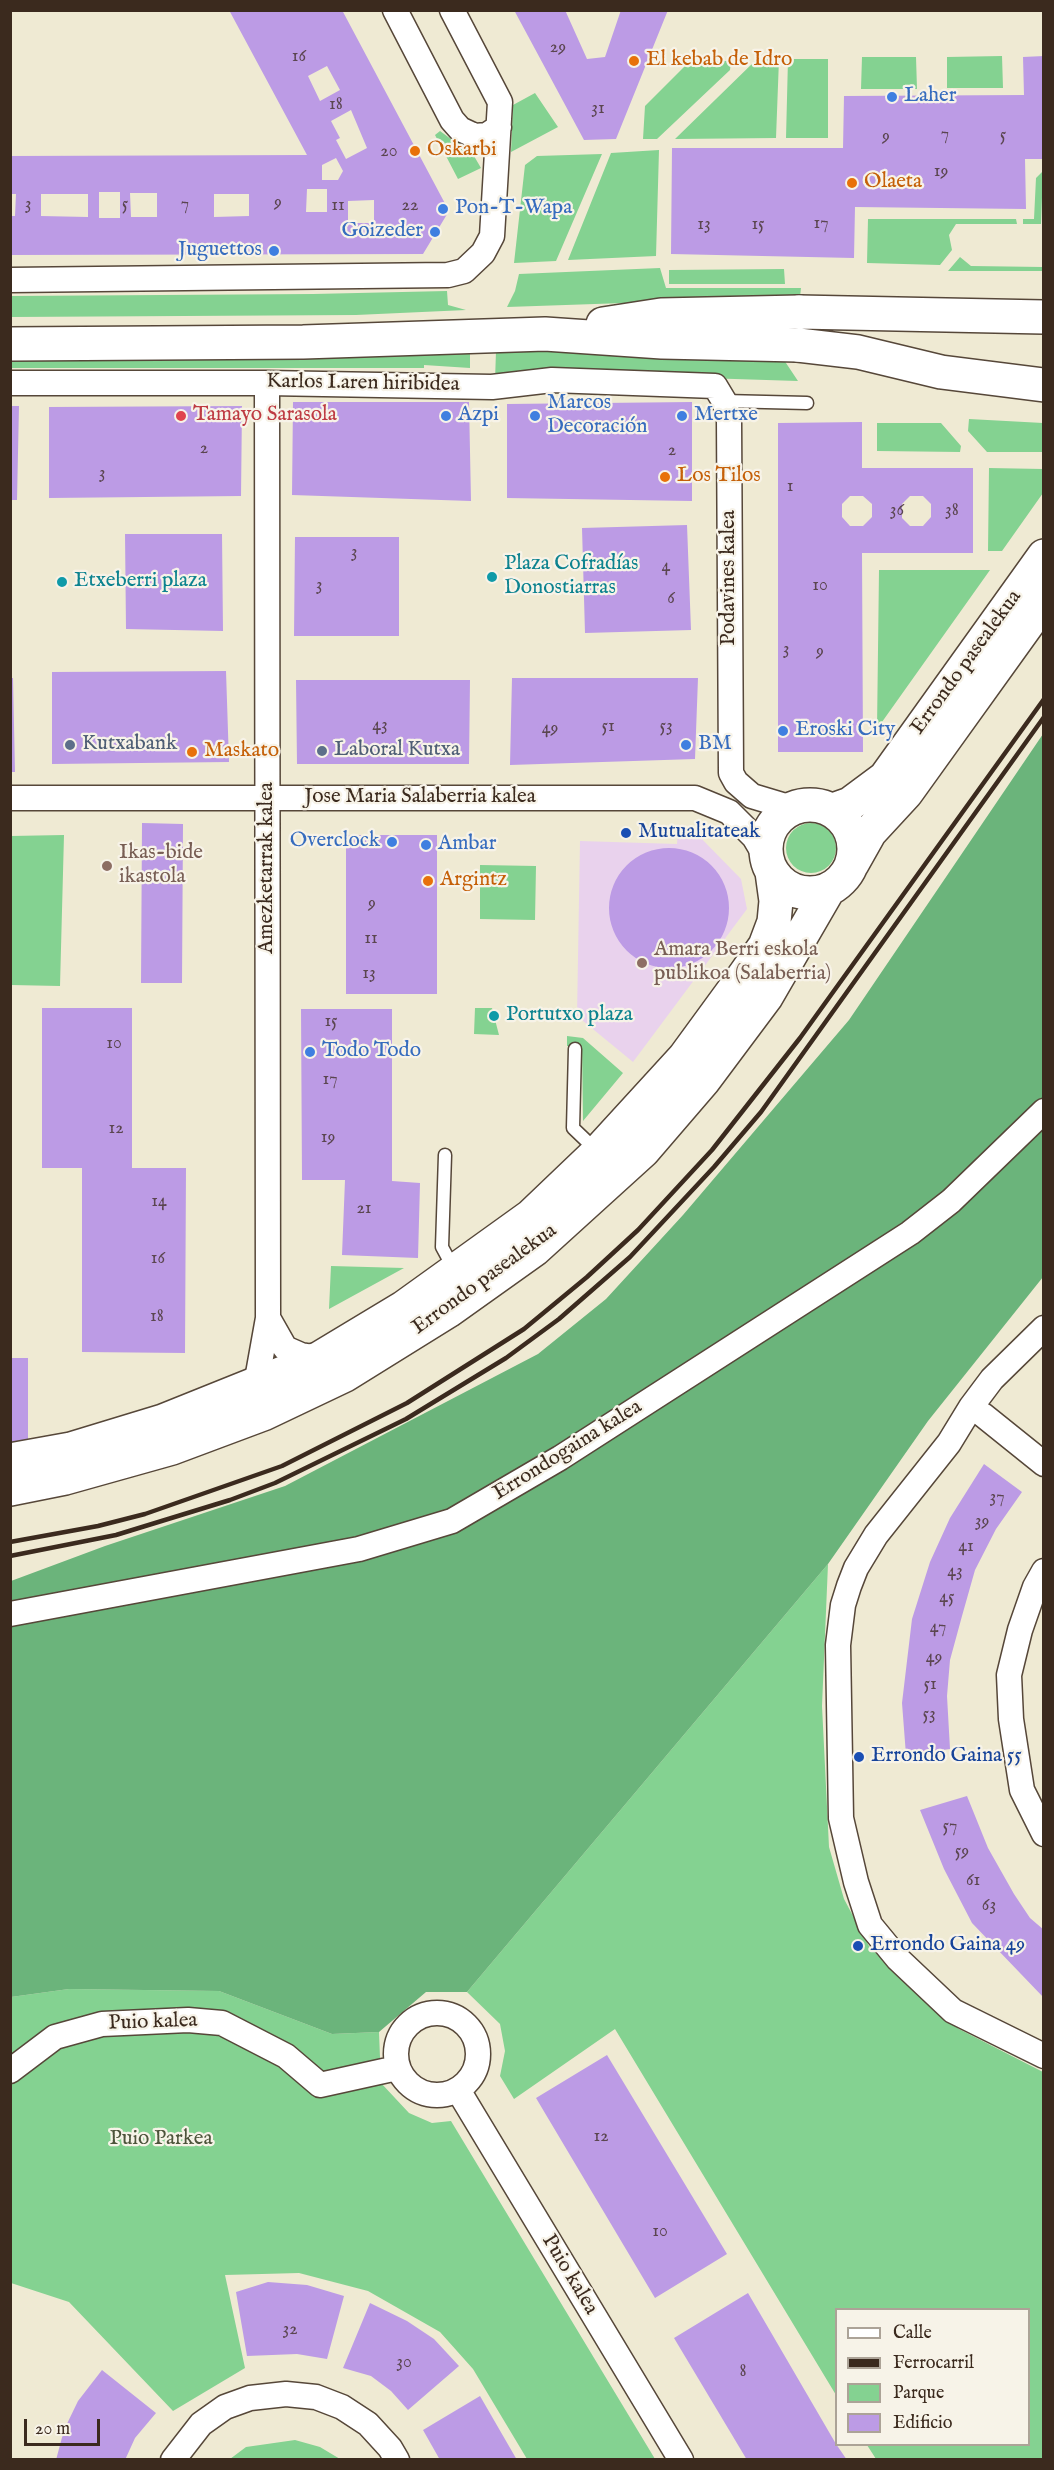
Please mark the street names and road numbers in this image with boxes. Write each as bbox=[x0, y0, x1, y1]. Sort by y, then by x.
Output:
street label: Karlos I.aren hiribidea bbox=[266, 370, 460, 398]
street label: Podavines kalea bbox=[717, 510, 743, 646]
street label: Errondo pasealekua bbox=[906, 586, 1028, 740]
street label: Amezketarrak kalea bbox=[255, 782, 281, 954]
street label: Jose Maria Salaberria kalea bbox=[304, 785, 536, 811]
street label: Errondo pasealekua bbox=[408, 1219, 562, 1341]
street label: Errondogaina kalea bbox=[489, 1395, 647, 1507]
street label: Puio kalea bbox=[108, 2009, 198, 2037]
street label: Puio kalea bbox=[535, 2230, 603, 2320]

